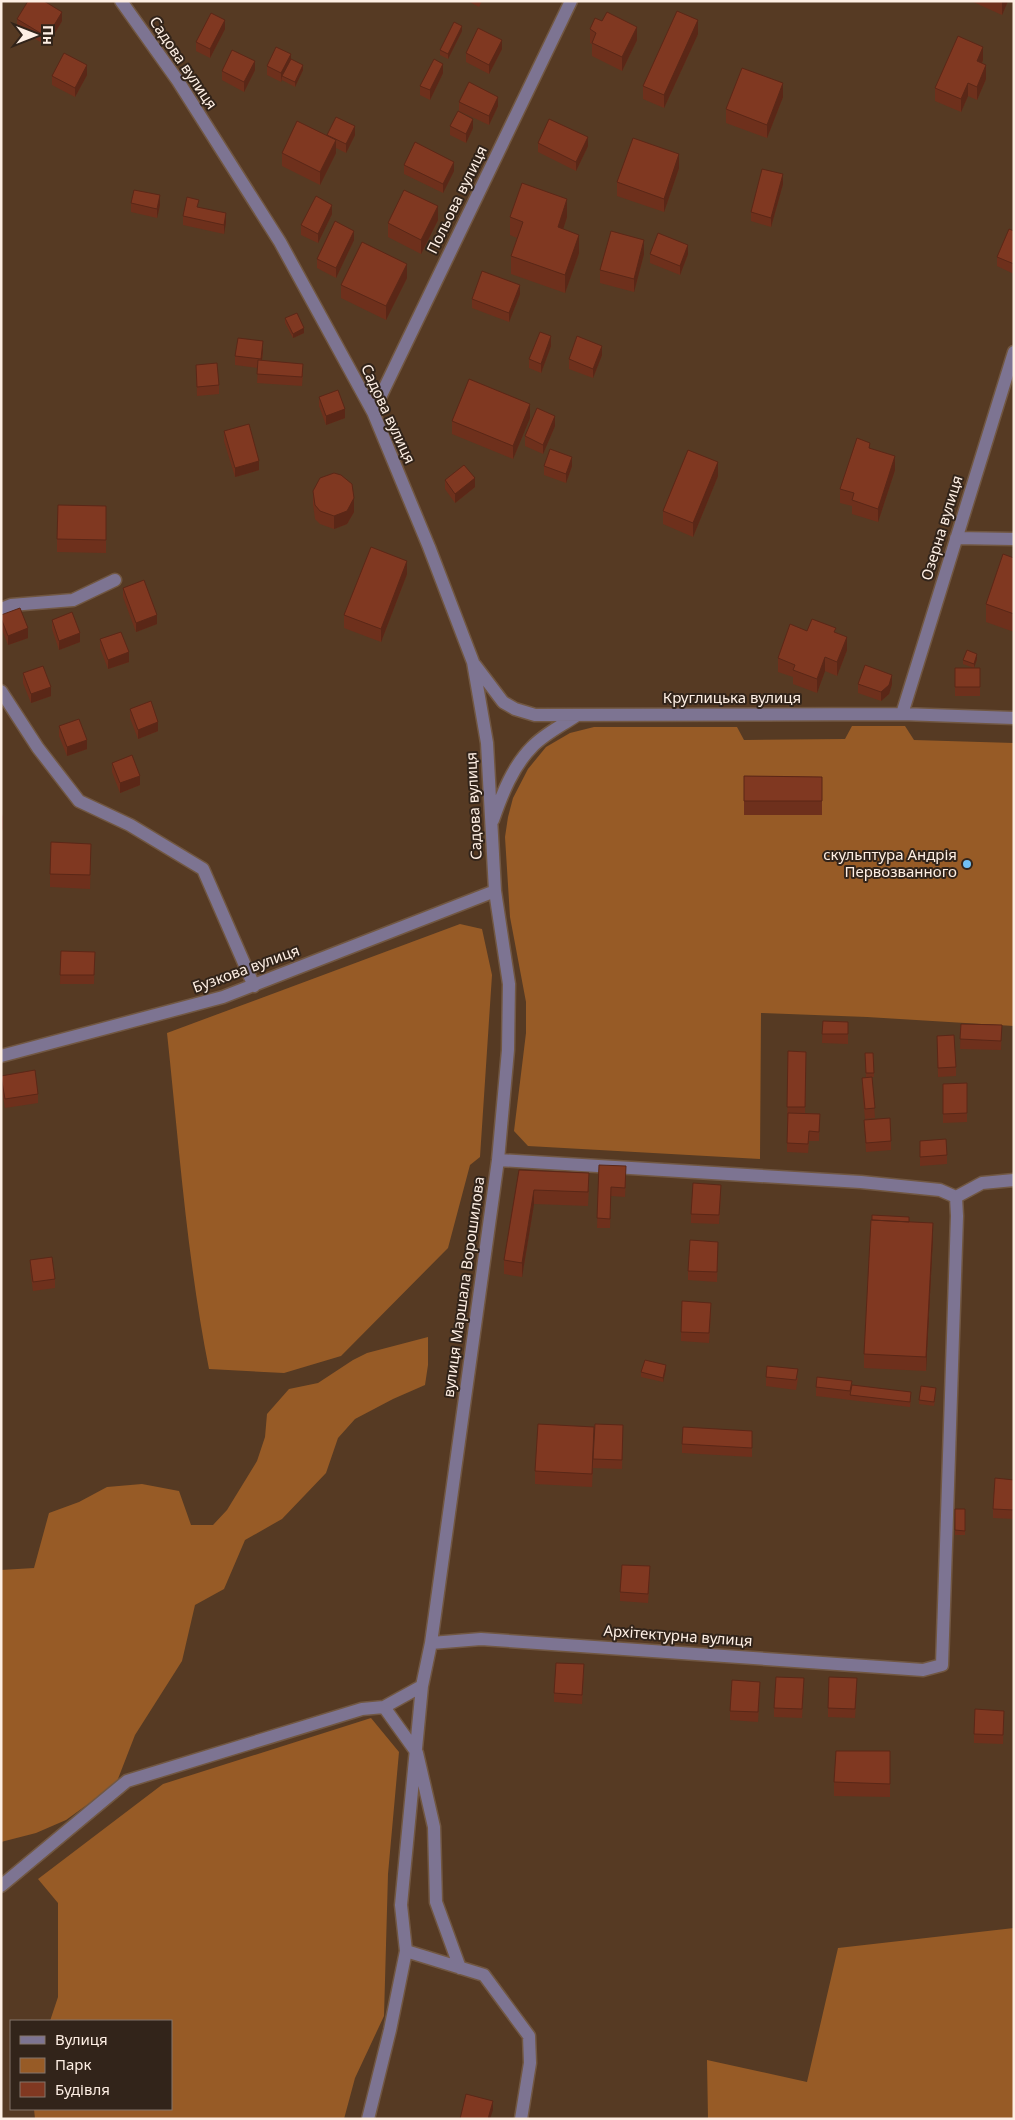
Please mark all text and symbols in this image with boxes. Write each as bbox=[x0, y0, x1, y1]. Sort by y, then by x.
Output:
north arrow bbox=[10, 10, 60, 60]
street label: Садова вулиця bbox=[145, 12, 222, 113]
text: Пн bbox=[39, 25, 58, 45]
street label: Польова вулиця bbox=[421, 142, 491, 257]
street label: Садова вулиця bbox=[357, 360, 421, 467]
street label: Озерна вулиця bbox=[916, 473, 967, 583]
street label: Круглицька вулиця bbox=[663, 687, 801, 707]
street label: Садова вулиця bbox=[460, 752, 486, 860]
place label: скульптура Андрія Первозванного bbox=[823, 844, 957, 881]
marker: скульптура Андрія Первозванного bbox=[961, 858, 973, 870]
street label: Бузкова вулиця bbox=[189, 939, 302, 997]
street label: вулиця Маршала Ворошилова bbox=[438, 1175, 488, 1399]
street label: Архітектурна вулиця bbox=[603, 1620, 753, 1650]
legend bbox=[10, 2020, 172, 2110]
text: Вулиця bbox=[55, 2029, 108, 2049]
text: Парк bbox=[55, 2054, 91, 2074]
text: Будівля bbox=[55, 2079, 110, 2099]

